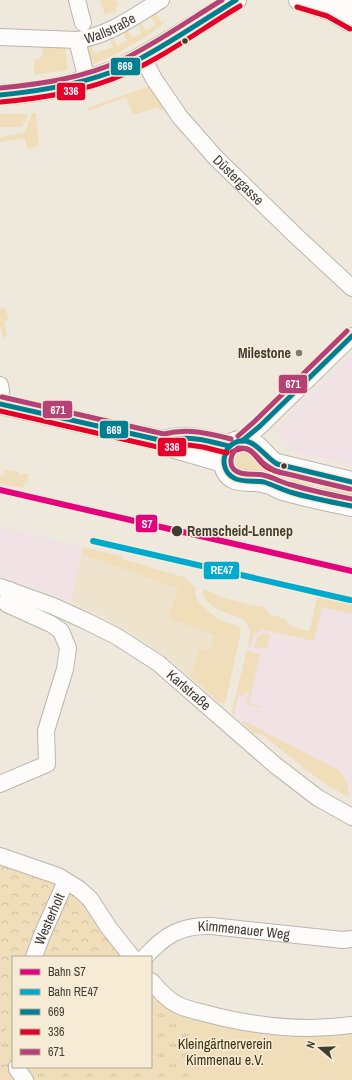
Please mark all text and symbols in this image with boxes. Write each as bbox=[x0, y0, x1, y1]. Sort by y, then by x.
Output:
street label: Wallstraße bbox=[82, 9, 139, 48]
unlabelled marker bbox=[180, 36, 190, 46]
line badge: 669 bbox=[110, 57, 141, 76]
text: 669 bbox=[117, 59, 133, 73]
line badge: 336 bbox=[56, 82, 86, 101]
text: 336 bbox=[63, 84, 79, 98]
street label: Düstergasse bbox=[209, 151, 268, 209]
place label: Milestone bbox=[238, 344, 291, 362]
marker: Milestone bbox=[294, 348, 304, 358]
line badge: 671 bbox=[278, 374, 308, 394]
text: 671 bbox=[285, 377, 301, 391]
line badge: 671 bbox=[42, 400, 73, 419]
text: 671 bbox=[50, 403, 66, 417]
line badge: 669 bbox=[99, 420, 129, 439]
text: 669 bbox=[106, 423, 122, 437]
line badge: 336 bbox=[157, 437, 187, 457]
text: 336 bbox=[164, 440, 180, 454]
unlabelled marker bbox=[279, 461, 289, 471]
line badge: S7 bbox=[135, 514, 158, 533]
text: S7 bbox=[141, 517, 153, 531]
place label: Remscheid-Lennep bbox=[187, 522, 293, 540]
marker: Remscheid-Lennep bbox=[170, 524, 184, 538]
line badge: RE47 bbox=[203, 561, 240, 580]
text: RE47 bbox=[211, 563, 233, 577]
street label: Karlstraße bbox=[163, 666, 215, 714]
street label: Westerholt bbox=[30, 890, 68, 947]
street label: Kimmenauer Weg bbox=[197, 917, 291, 943]
legend bbox=[12, 956, 152, 1068]
text: Bahn S7 bbox=[48, 964, 86, 980]
text: Bahn RE47 bbox=[48, 984, 99, 1000]
text: 669 bbox=[48, 1004, 64, 1020]
text: 336 bbox=[48, 1024, 64, 1040]
north arrow bbox=[300, 1028, 340, 1068]
park label: Kleingärtnerverein Kimmenau e.V. bbox=[178, 1035, 272, 1069]
text: N bbox=[303, 1039, 318, 1050]
text: 671 bbox=[48, 1044, 65, 1060]

